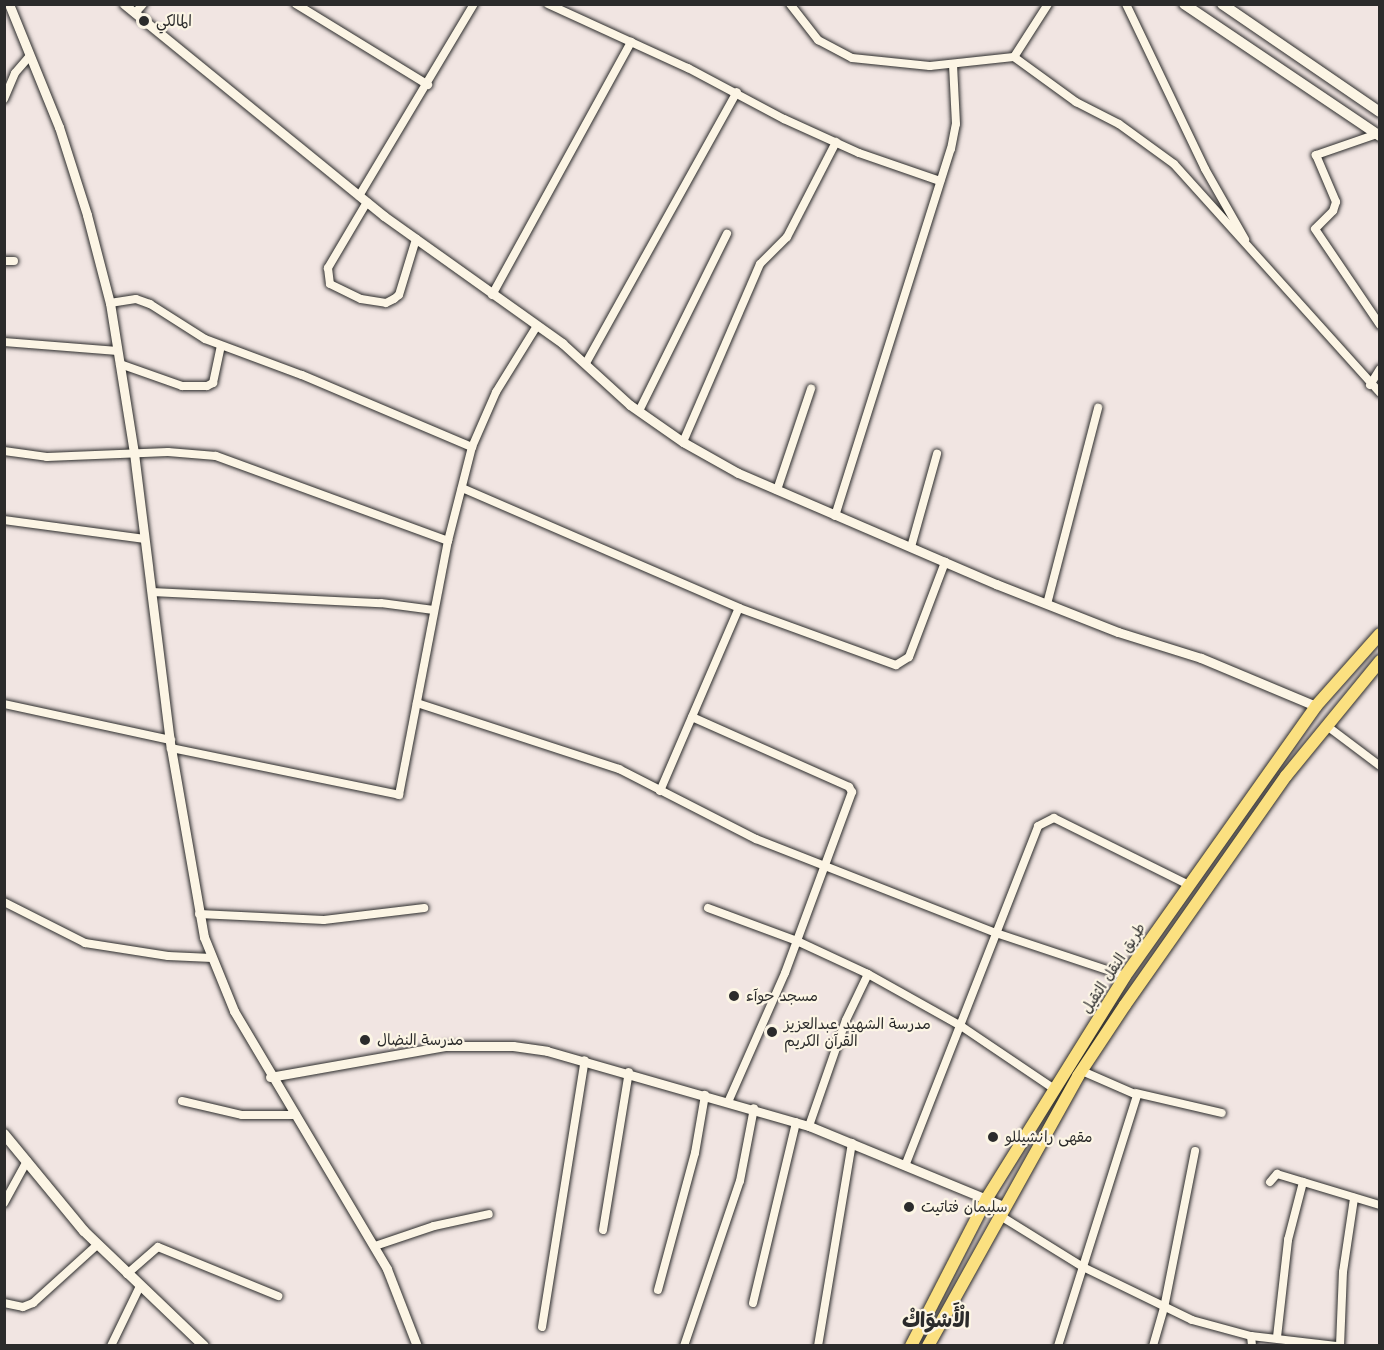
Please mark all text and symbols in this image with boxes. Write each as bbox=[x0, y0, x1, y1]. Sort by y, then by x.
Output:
place label: المالكي bbox=[156, 12, 192, 30]
marker: المالكي bbox=[137, 14, 151, 28]
street label: طريق النقل الثقيل bbox=[1077, 919, 1149, 1017]
place label: مسجد حوآء bbox=[746, 987, 818, 1005]
marker: مسجد حوآء bbox=[727, 989, 741, 1003]
place label: مدرسة الشهيد عبدالعزيز القرآن الكريم bbox=[784, 1014, 931, 1049]
marker: مدرسة الشهيد عبدالعزيز القرآن الكريم bbox=[765, 1025, 779, 1039]
place label: مدرسة النضال bbox=[377, 1031, 463, 1049]
marker: مدرسة النضال bbox=[358, 1033, 372, 1047]
place label: مقهى رانشيللو bbox=[1005, 1128, 1093, 1146]
marker: مقهى رانشيللو bbox=[986, 1130, 1000, 1144]
place label: سليمان فتاتيت bbox=[921, 1198, 1008, 1216]
marker: سليمان فتاتيت bbox=[902, 1200, 916, 1214]
district label: الْأَسْوَاكْ bbox=[902, 1306, 970, 1332]

